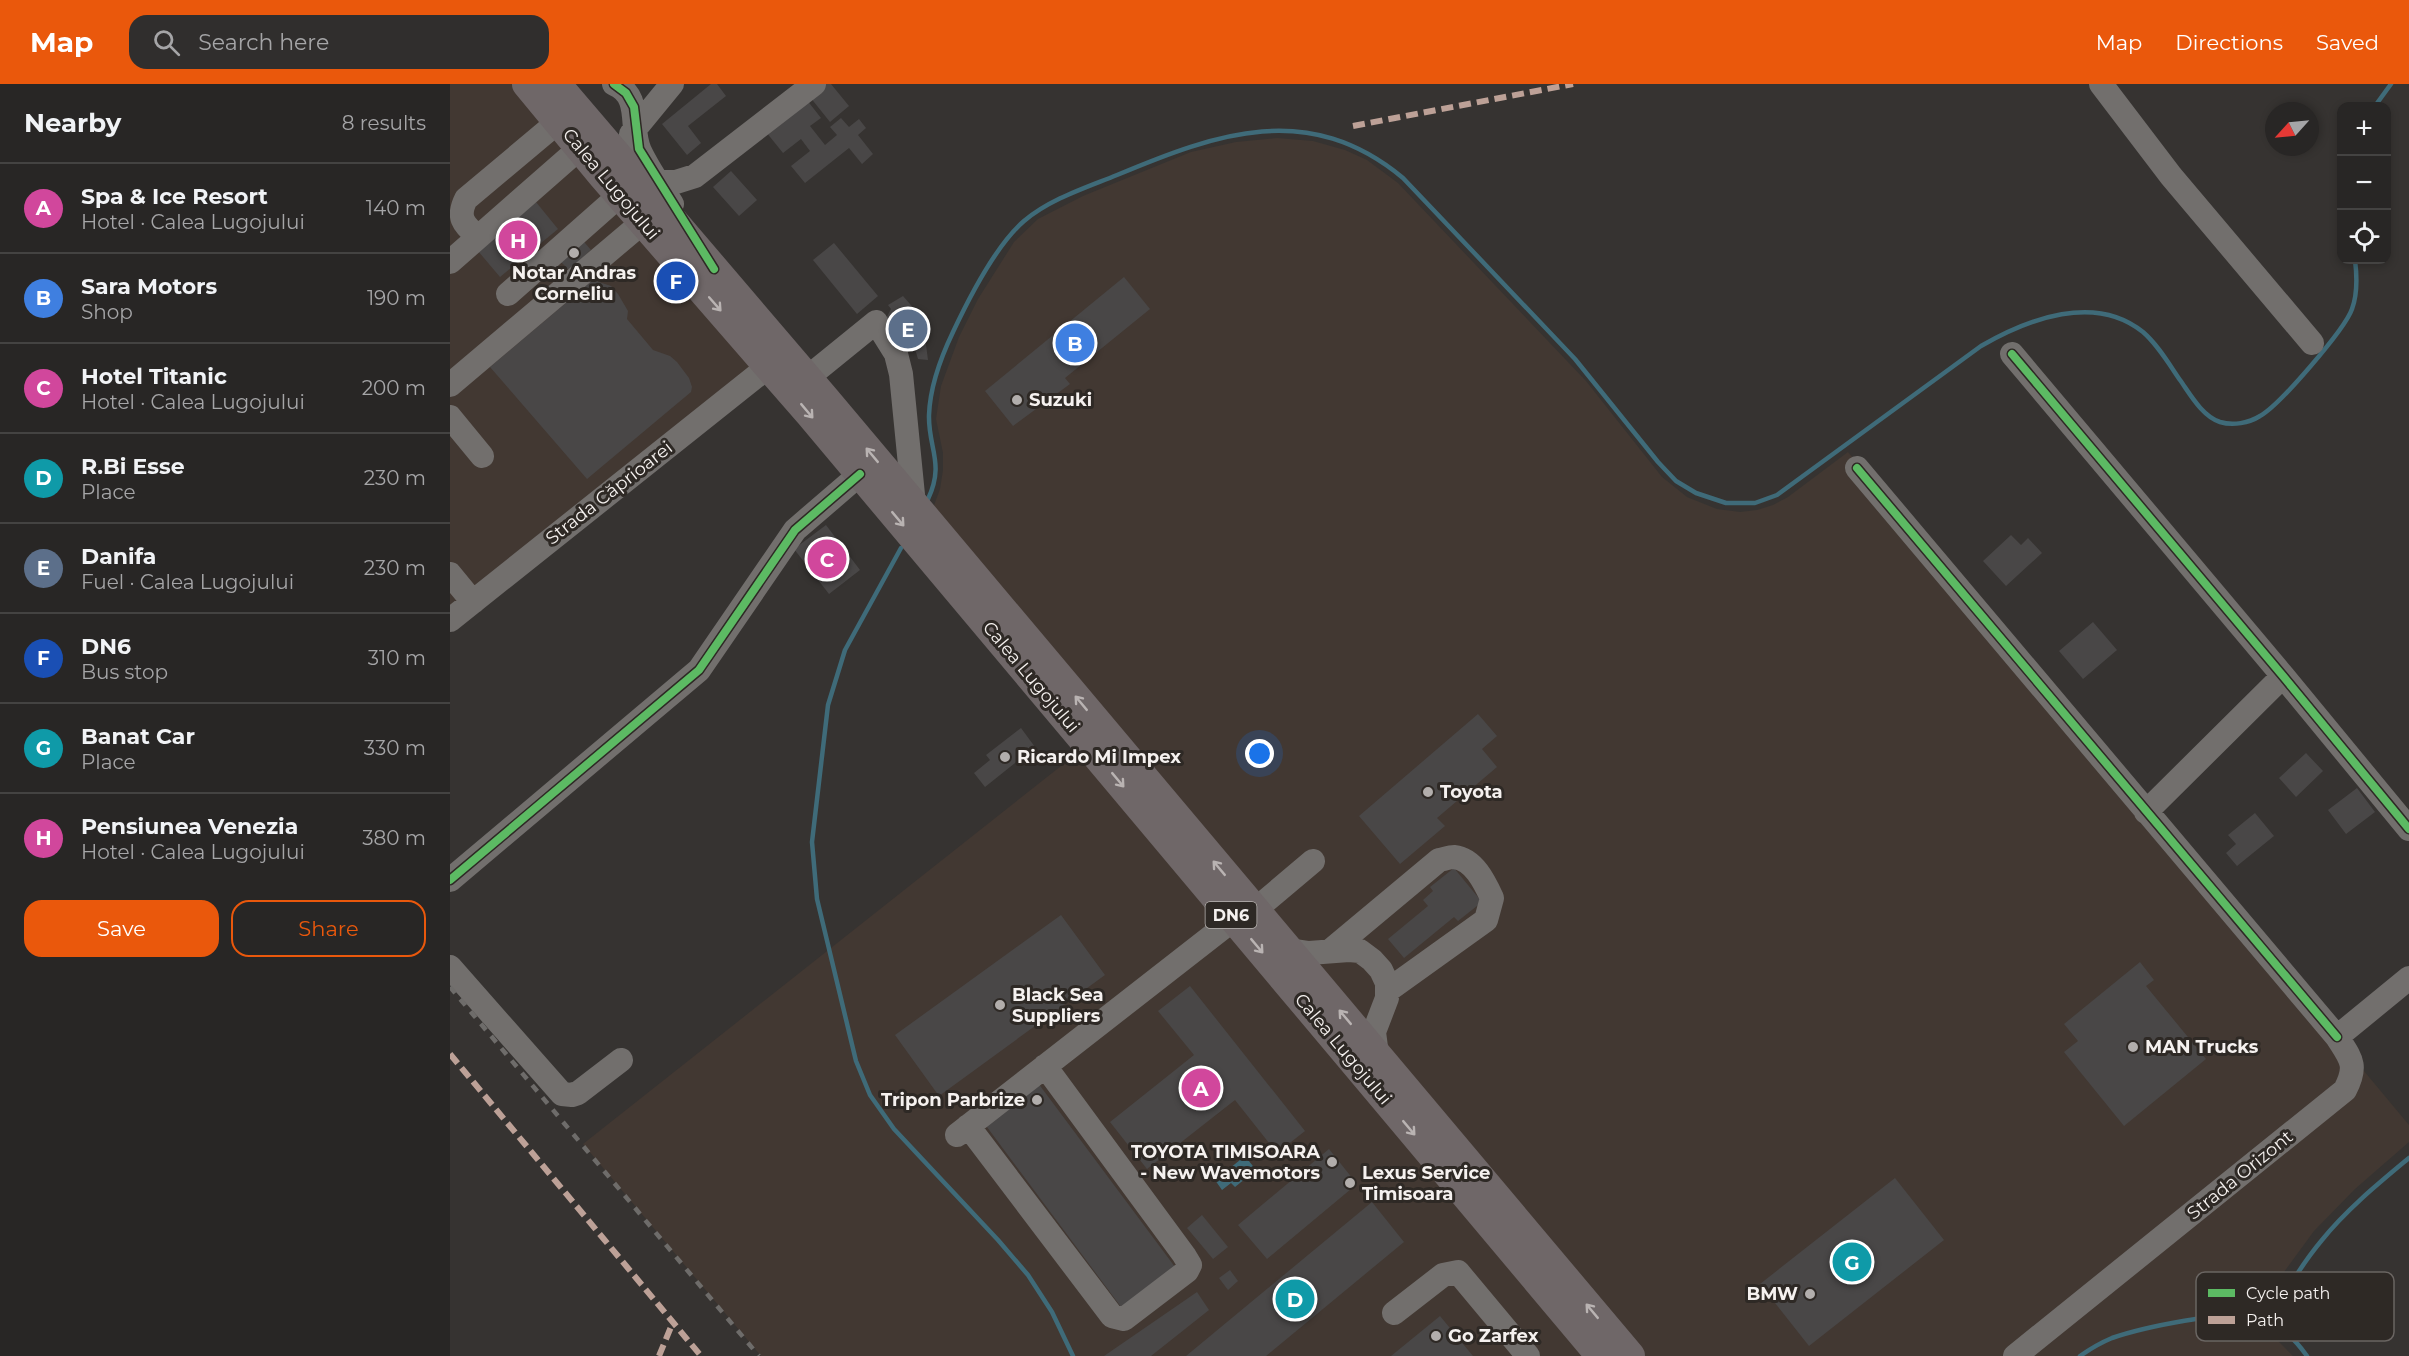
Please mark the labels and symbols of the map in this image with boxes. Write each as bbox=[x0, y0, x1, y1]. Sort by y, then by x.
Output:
north arrow bbox=[2265, 102, 2319, 156]
street label: Calea Lugojului bbox=[558, 124, 664, 244]
pin: H bbox=[498, 218, 538, 262]
marker: Notar Andras Corneliu bbox=[567, 246, 581, 260]
pin: F bbox=[656, 258, 696, 304]
place label: Notar Andras Corneliu bbox=[512, 262, 637, 305]
one-way arrow bbox=[708, 296, 722, 311]
pin: E bbox=[888, 306, 928, 352]
pin: B bbox=[1056, 320, 1094, 366]
place label: Suzuki bbox=[1029, 389, 1092, 411]
marker: Suzuki bbox=[1010, 393, 1024, 407]
one-way arrow bbox=[800, 403, 814, 418]
street label: Strada Căprioarei bbox=[541, 437, 677, 549]
one-way arrow bbox=[866, 447, 879, 463]
one-way arrow bbox=[891, 510, 904, 526]
pin: C bbox=[808, 536, 847, 582]
street label: Calea Lugojului bbox=[978, 617, 1084, 737]
one-way arrow bbox=[1074, 695, 1087, 711]
your location bbox=[1245, 739, 1274, 768]
place label: Ricardo Mi Impex bbox=[1017, 746, 1181, 768]
marker: Ricardo Mi Impex bbox=[998, 750, 1012, 764]
one-way arrow bbox=[1111, 772, 1125, 787]
place label: Toyota bbox=[1440, 781, 1503, 803]
marker: Toyota bbox=[1421, 785, 1435, 799]
one-way arrow bbox=[1213, 860, 1226, 876]
road number: DN6 bbox=[1206, 902, 1256, 928]
one-way arrow bbox=[1250, 938, 1264, 953]
place label: Black Sea Suppliers bbox=[1012, 984, 1104, 1027]
street label: Calea Lugojului bbox=[1290, 989, 1396, 1109]
marker: Black Sea Suppliers bbox=[993, 998, 1007, 1012]
one-way arrow bbox=[1338, 1010, 1352, 1025]
place label: MAN Trucks bbox=[2145, 1036, 2259, 1058]
marker: MAN Trucks bbox=[2126, 1040, 2140, 1054]
pin: A bbox=[1182, 1066, 1221, 1110]
place label: Tripon Parbrize bbox=[881, 1089, 1025, 1111]
marker: Tripon Parbrize bbox=[1030, 1093, 1044, 1107]
one-way arrow bbox=[1402, 1120, 1416, 1135]
street label: Strada Orizont bbox=[2183, 1126, 2297, 1224]
place label: TOYOTA TIMISOARA - New Wavemotors bbox=[1131, 1141, 1320, 1184]
marker: TOYOTA TIMISOARA - New Wavemotors bbox=[1325, 1155, 1339, 1169]
place label: Lexus Service Timisoara bbox=[1362, 1162, 1490, 1205]
marker: Lexus Service Timisoara bbox=[1343, 1176, 1357, 1190]
pin: G bbox=[1832, 1240, 1872, 1284]
legend bbox=[2196, 1272, 2394, 1341]
pin: D bbox=[1276, 1276, 1314, 1322]
place label: BMW bbox=[1746, 1283, 1798, 1305]
text: Cycle path bbox=[2246, 1284, 2330, 1303]
marker: BMW bbox=[1803, 1287, 1817, 1301]
one-way arrow bbox=[1585, 1304, 1599, 1319]
text: Path bbox=[2246, 1311, 2284, 1330]
place label: Go Zarfex bbox=[1448, 1325, 1539, 1347]
marker: Go Zarfex bbox=[1429, 1329, 1443, 1343]

